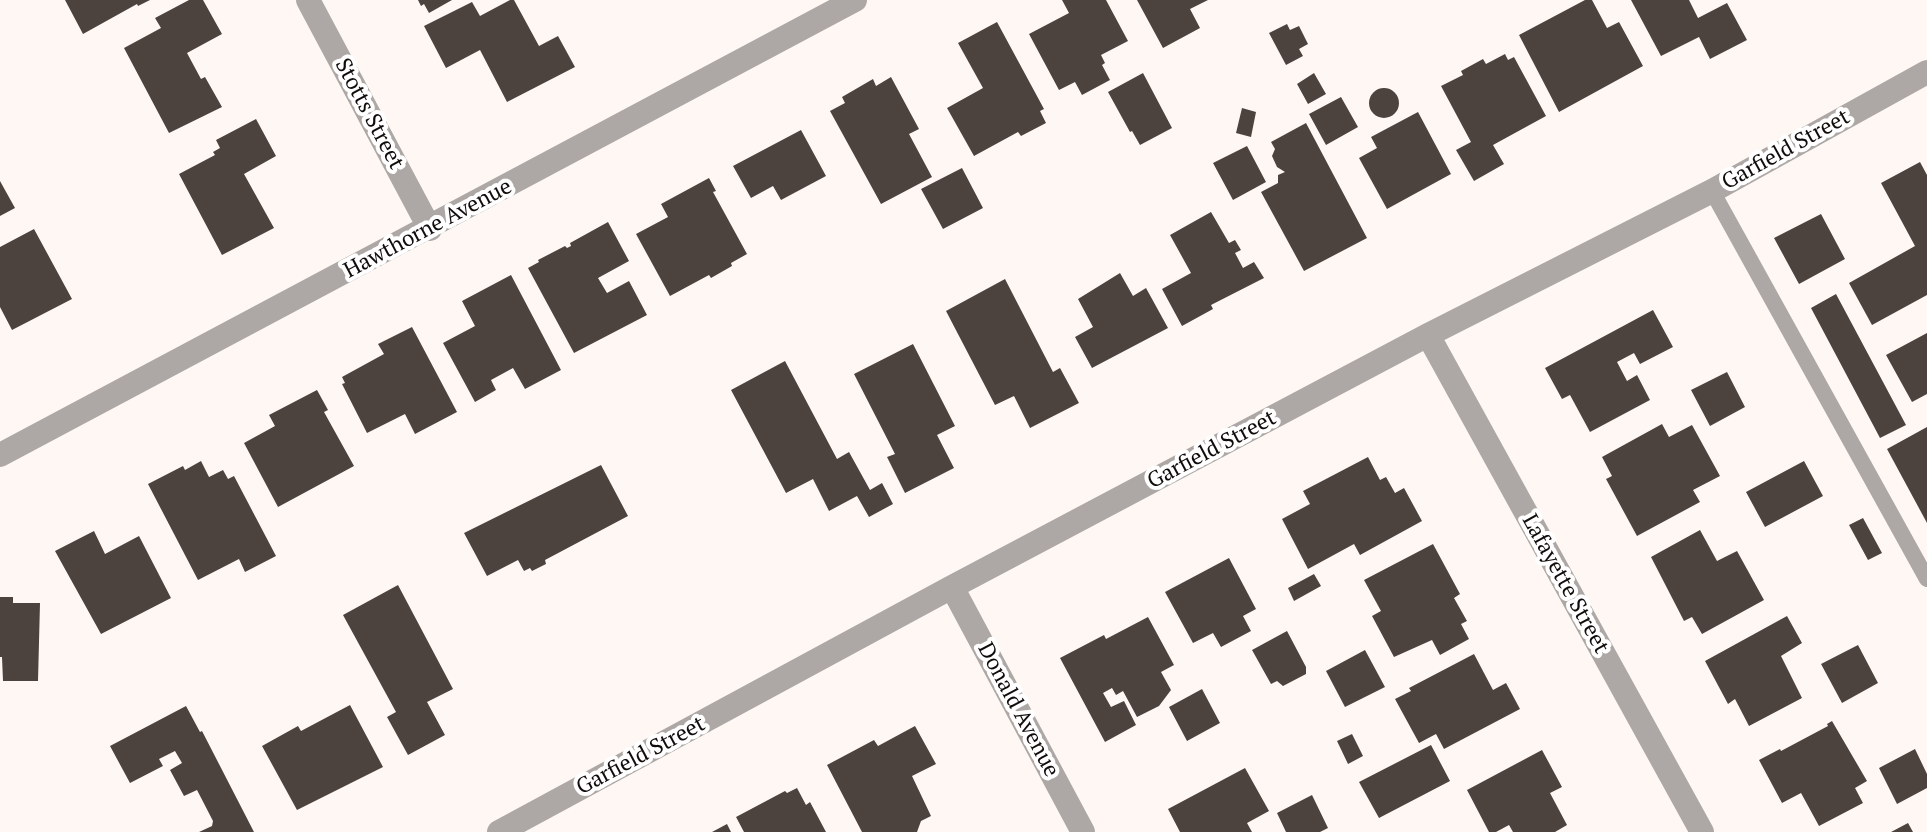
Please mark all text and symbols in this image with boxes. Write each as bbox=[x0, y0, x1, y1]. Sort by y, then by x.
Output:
street label: Stotts Street bbox=[329, 54, 409, 174]
street label: Garfield Street bbox=[1718, 104, 1854, 196]
street label: Hawthorne Avenue bbox=[340, 174, 516, 284]
street label: Garfield Street bbox=[1143, 405, 1281, 495]
street label: Lafayette Street bbox=[1516, 510, 1614, 658]
street label: Donald Avenue bbox=[972, 638, 1064, 782]
street label: Garfield Street bbox=[572, 711, 710, 801]

